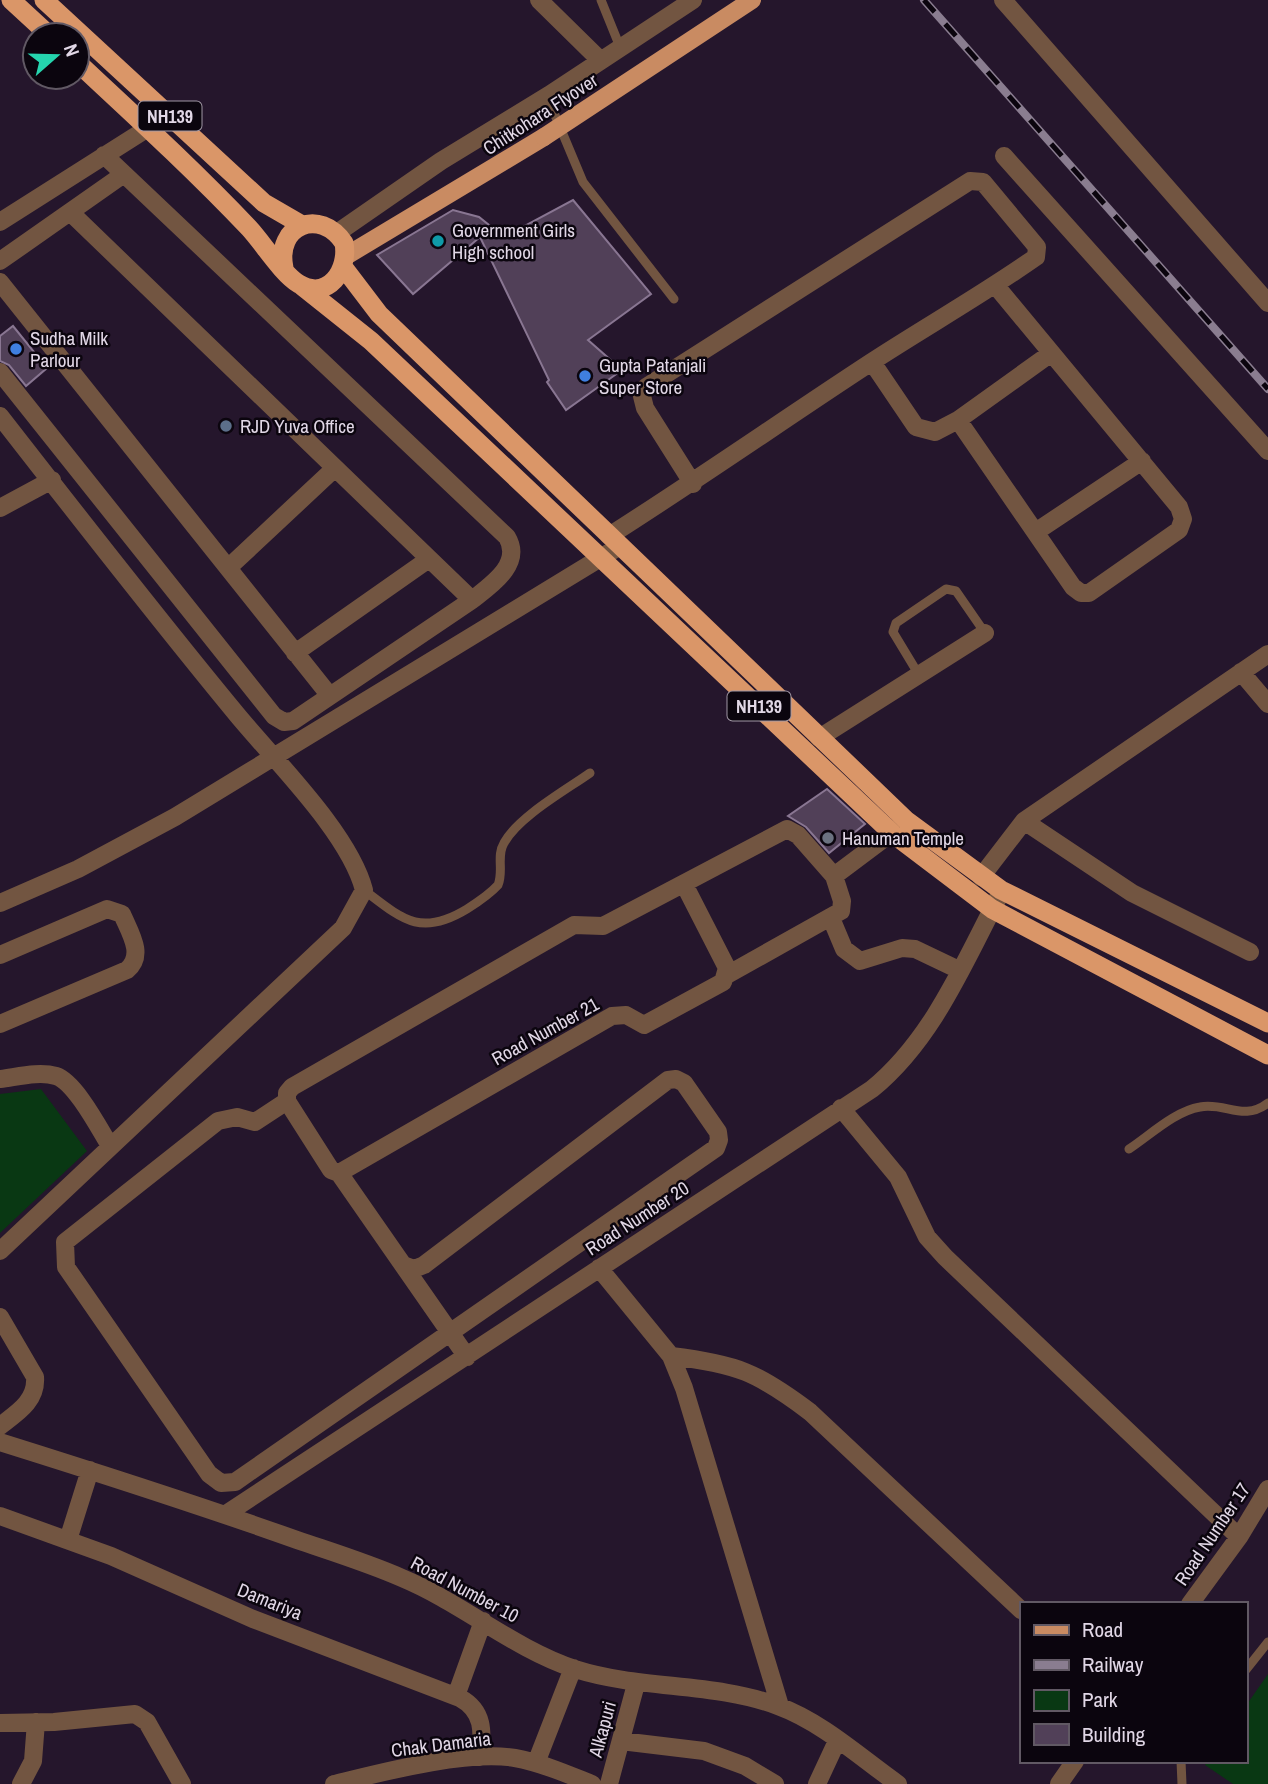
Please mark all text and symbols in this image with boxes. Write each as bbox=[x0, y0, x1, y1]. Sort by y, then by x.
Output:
north arrow bbox=[21, 21, 91, 91]
text: N bbox=[58, 40, 86, 60]
street label: Chitkohara Flyover bbox=[478, 67, 603, 161]
road number: NH139 bbox=[138, 102, 202, 131]
place label: Government Girls High school bbox=[452, 217, 575, 265]
marker: Government Girls High school bbox=[430, 233, 446, 249]
place label: Sudha Milk Parlour bbox=[30, 325, 108, 373]
marker: Sudha Milk Parlour bbox=[8, 341, 24, 357]
place label: Gupta Patanjali Super Store bbox=[599, 352, 706, 400]
marker: Gupta Patanjali Super Store bbox=[577, 368, 593, 384]
place label: RJD Yuva Office bbox=[240, 413, 355, 439]
marker: RJD Yuva Office bbox=[218, 418, 234, 434]
road number: NH139 bbox=[728, 692, 790, 720]
place label: Hanuman Temple bbox=[842, 825, 964, 851]
marker: Hanuman Temple bbox=[820, 830, 836, 846]
street label: Road Number 21 bbox=[487, 991, 603, 1071]
street label: Road Number 20 bbox=[580, 1175, 694, 1261]
street label: Road Number 17 bbox=[1168, 1477, 1256, 1590]
street label: Road Number 10 bbox=[407, 1550, 523, 1628]
street label: Damariya bbox=[234, 1576, 306, 1626]
legend bbox=[1020, 1602, 1247, 1763]
text: Road bbox=[1082, 1615, 1123, 1644]
text: Railway bbox=[1082, 1650, 1144, 1679]
text: Park bbox=[1082, 1685, 1118, 1714]
street label: Alkapuri bbox=[582, 1698, 622, 1761]
text: Building bbox=[1082, 1720, 1146, 1749]
street label: Chak Damaria bbox=[390, 1725, 493, 1763]

